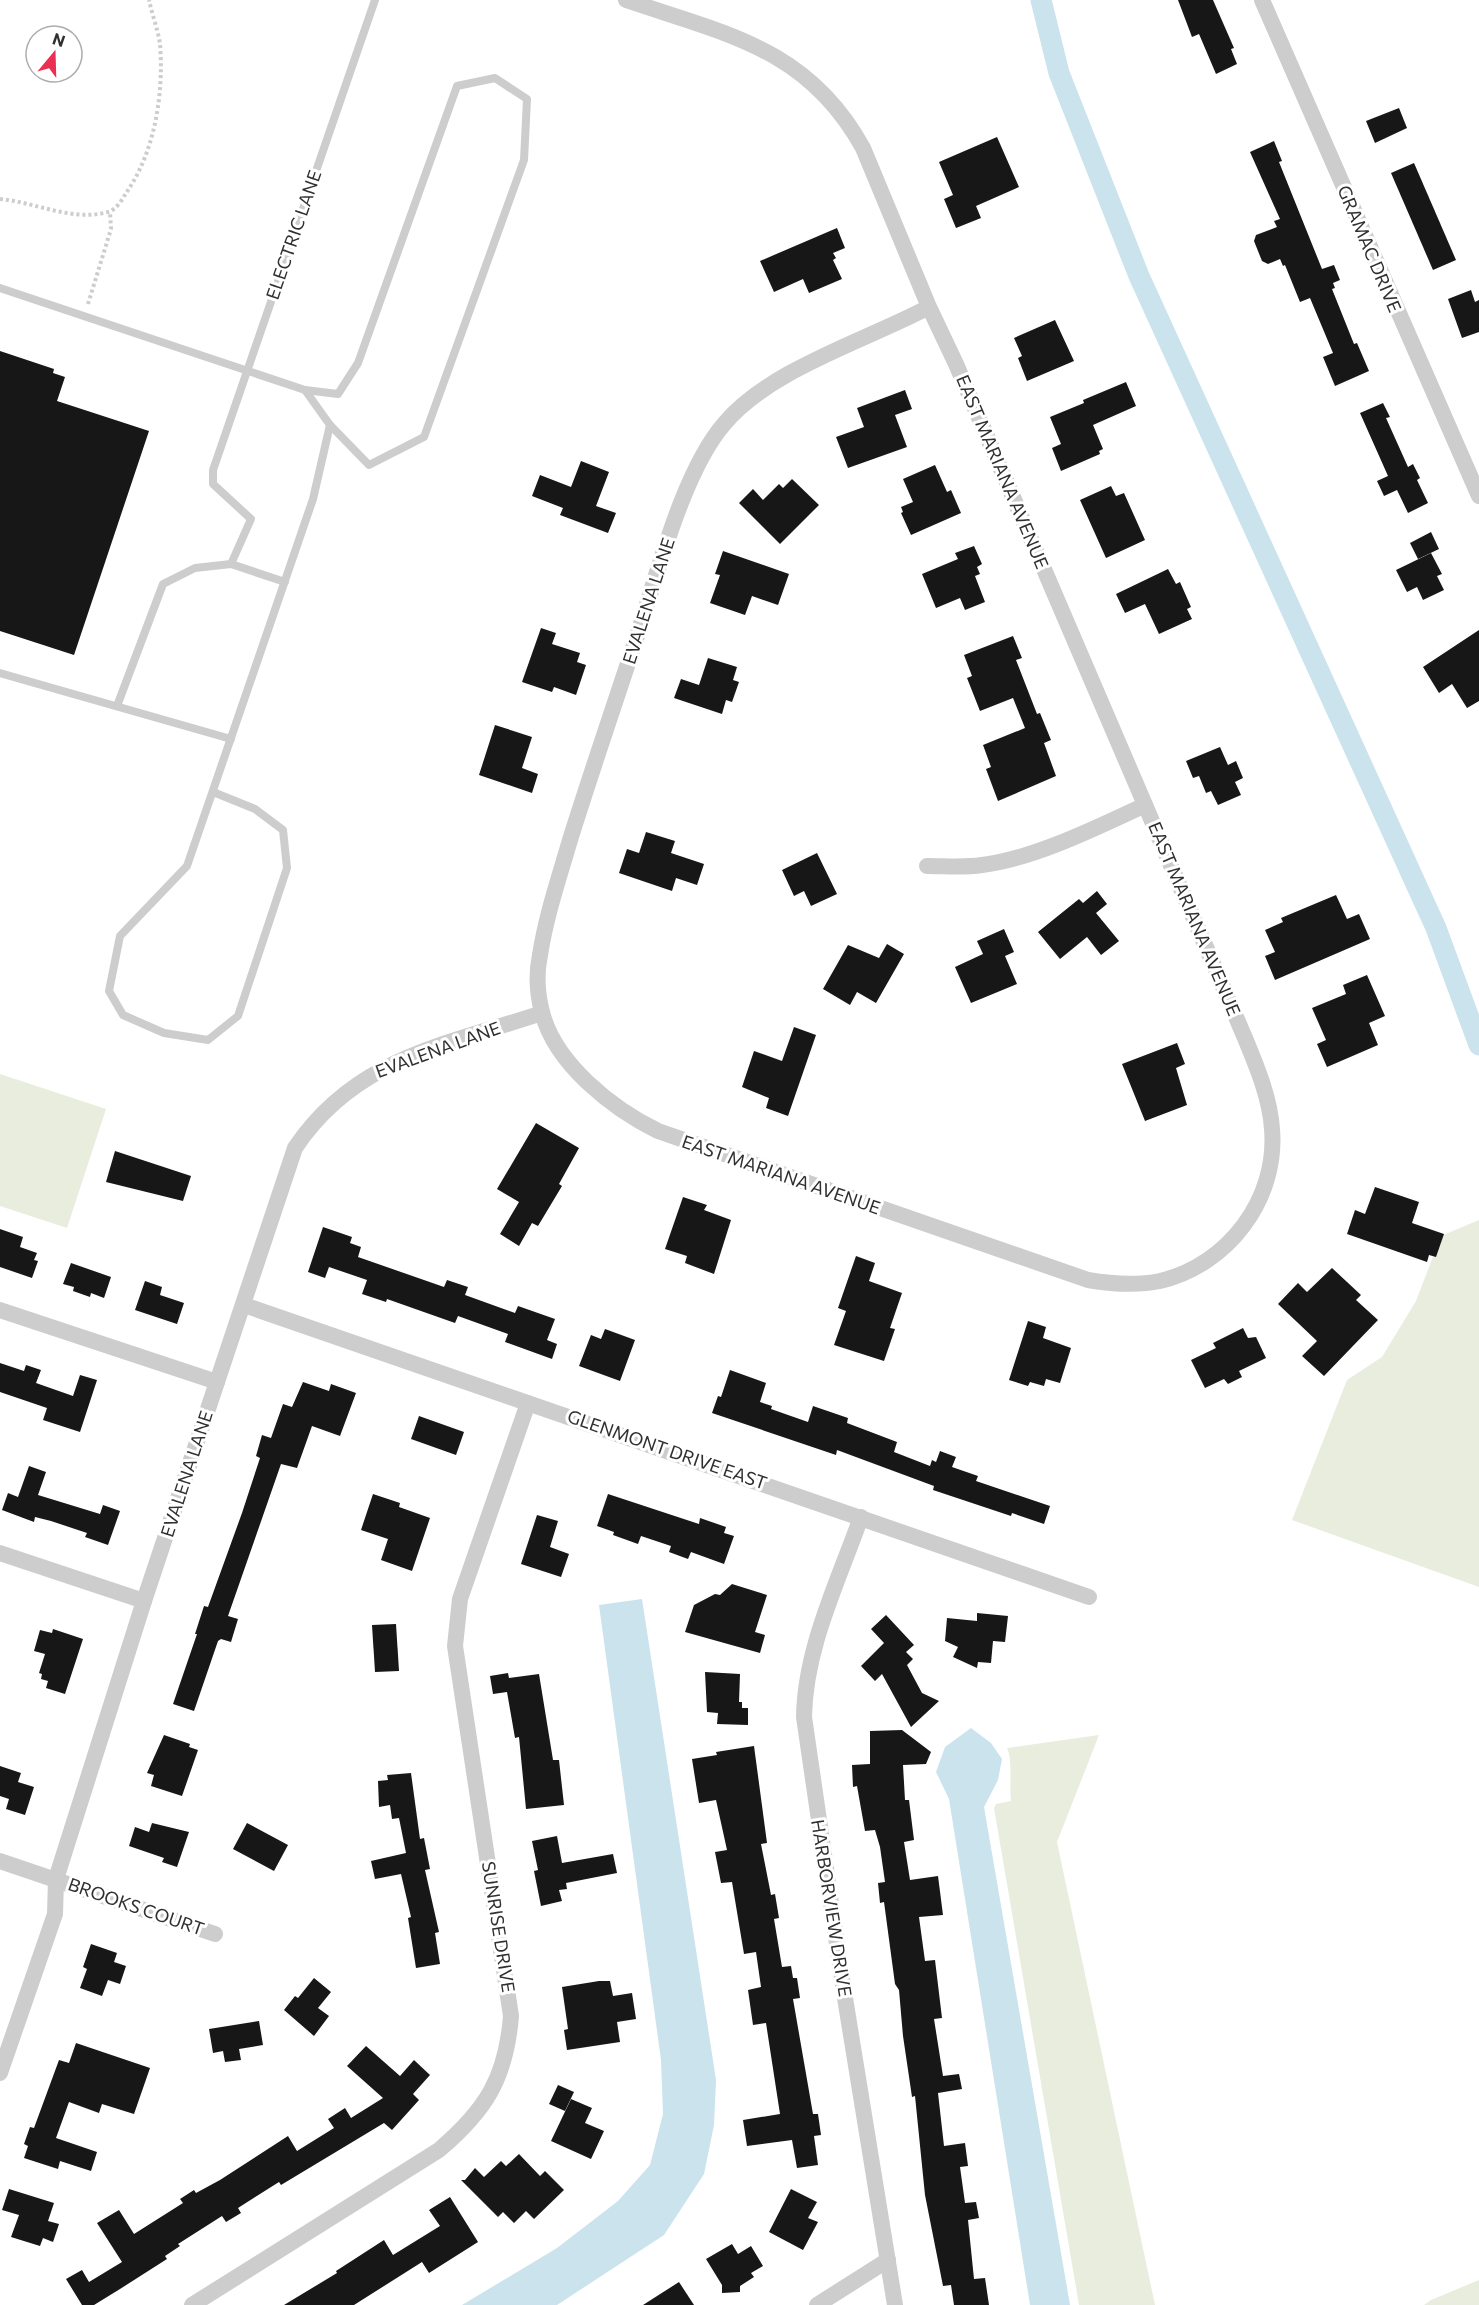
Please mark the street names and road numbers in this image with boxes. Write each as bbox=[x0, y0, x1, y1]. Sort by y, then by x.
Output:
street label: ELECTRIC LANE bbox=[261, 167, 325, 302]
street label: GRAMAC DRIVE bbox=[1333, 182, 1407, 315]
street label: EAST MARIANA AVENUE bbox=[952, 371, 1054, 572]
street label: EVALENA LANE bbox=[617, 535, 679, 667]
street label: EAST MARIANA AVENUE bbox=[1144, 818, 1246, 1019]
street label: EVALENA LANE bbox=[372, 1016, 503, 1082]
street label: EAST MARIANA AVENUE bbox=[679, 1130, 884, 1218]
street label: GLENMONT DRIVE EAST bbox=[565, 1405, 770, 1494]
street label: EVALENA LANE bbox=[155, 1408, 217, 1540]
street label: HARBORVIEW DRIVE bbox=[807, 1818, 857, 1998]
street label: SUNRISE DRIVE bbox=[478, 1860, 520, 1994]
street label: BROOKS COURT bbox=[65, 1872, 207, 1940]

